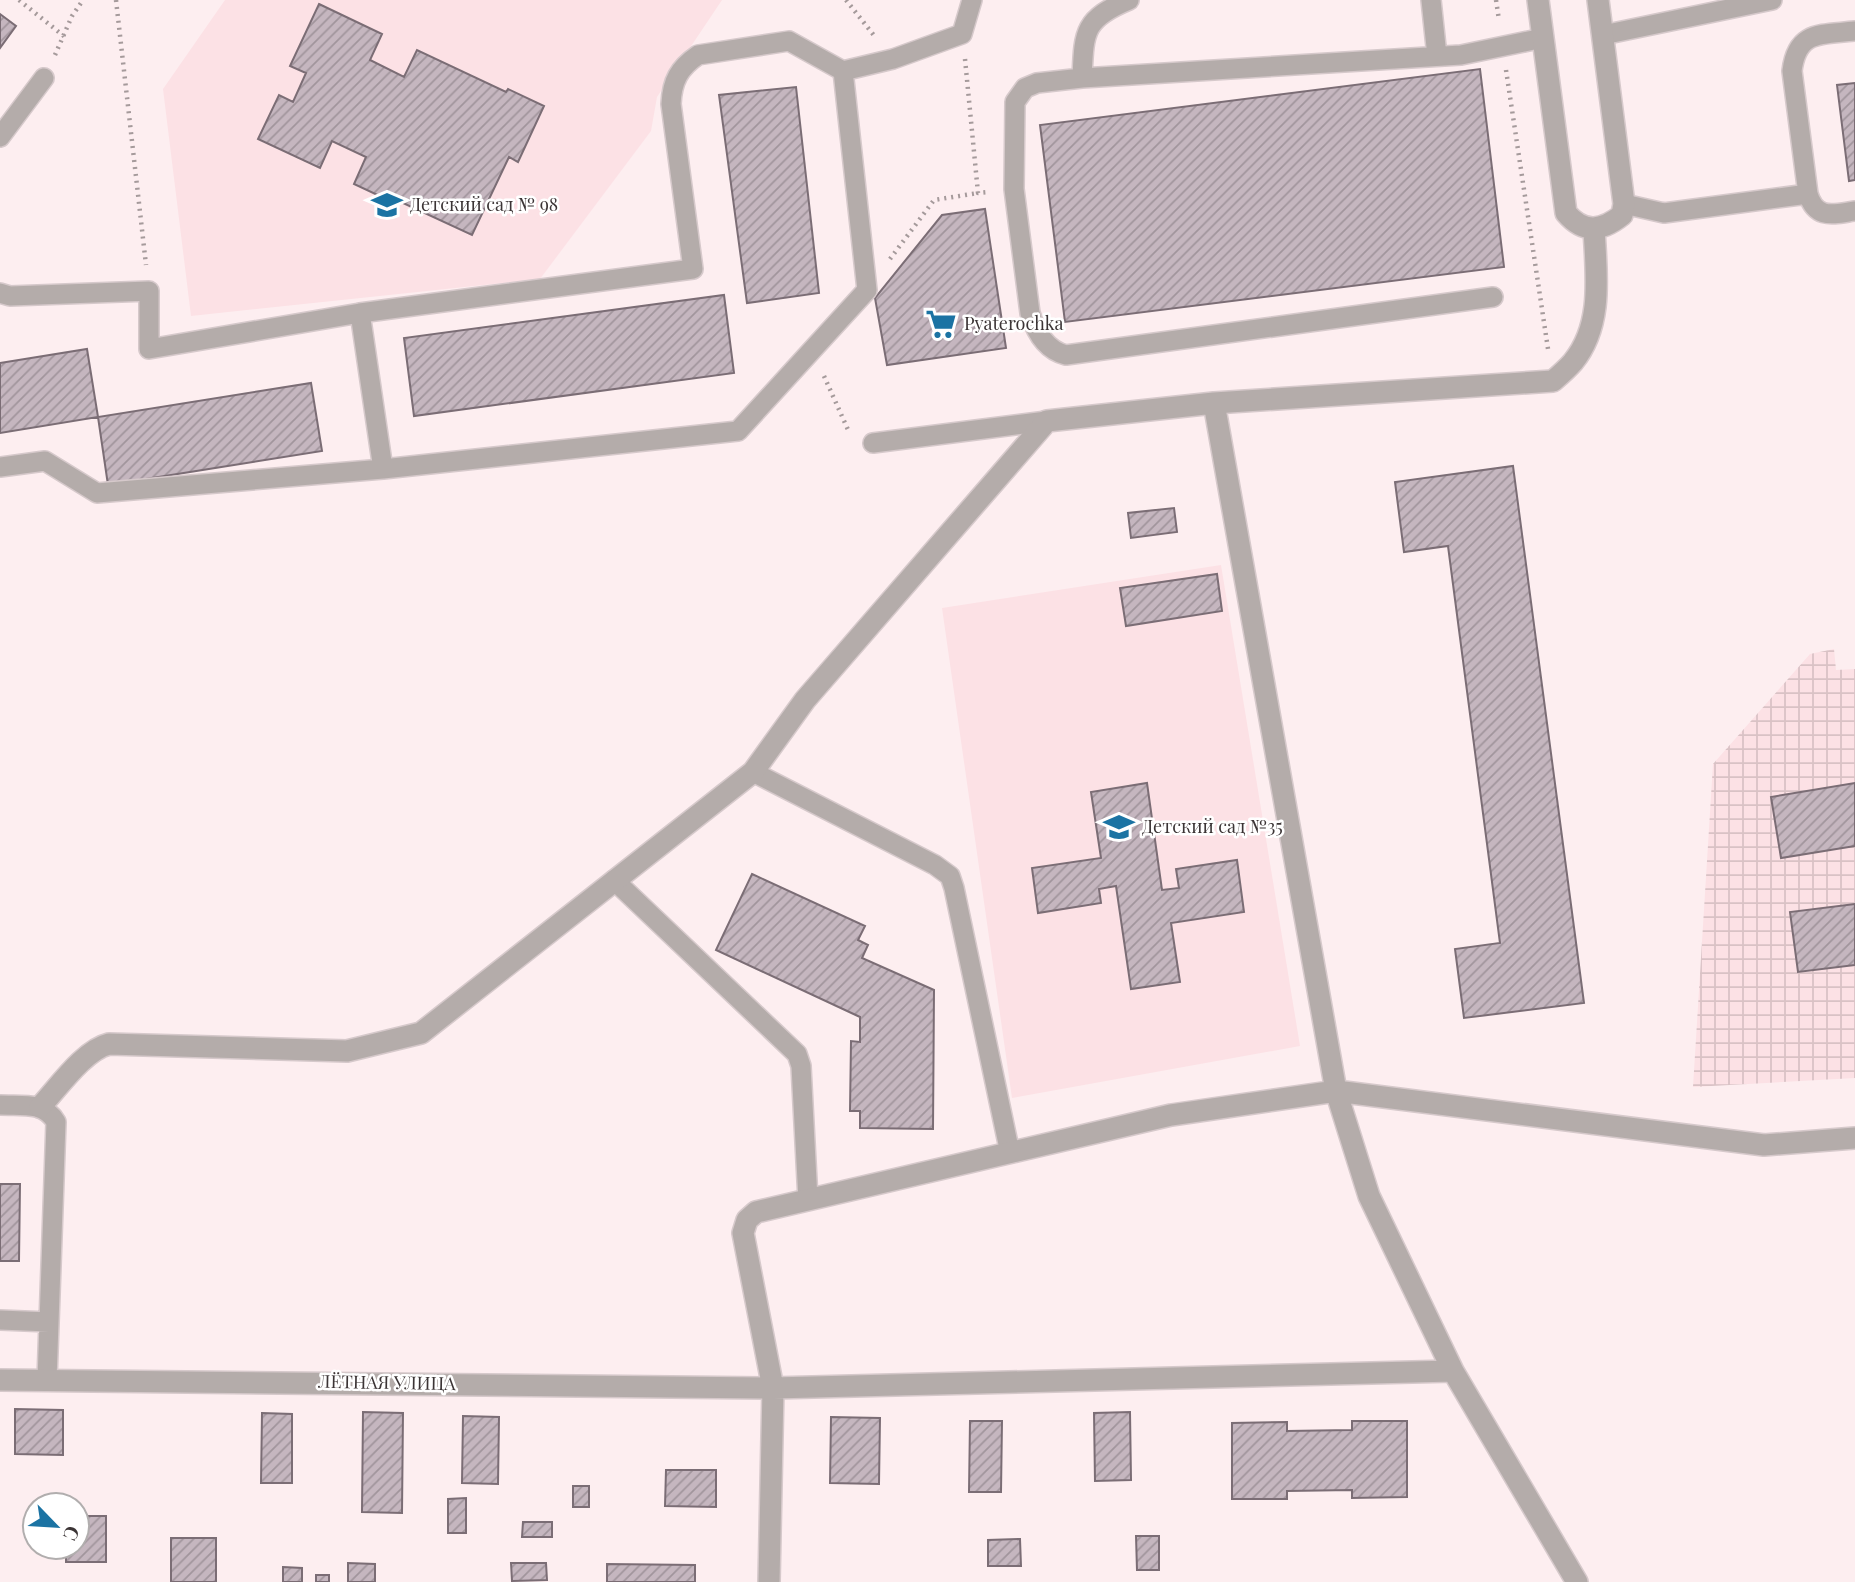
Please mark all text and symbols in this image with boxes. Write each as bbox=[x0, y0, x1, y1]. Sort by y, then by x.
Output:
school or university icon: Детский сад № 98 bbox=[370, 188, 404, 222]
place label: Детский сад № 98 bbox=[410, 192, 558, 216]
supermarket icon: Pyaterochka bbox=[924, 307, 958, 341]
place label: Pyaterochka bbox=[964, 311, 1064, 335]
school or university icon: Детский сад №35 bbox=[1102, 810, 1136, 844]
place label: Детский сад №35 bbox=[1142, 814, 1283, 838]
street label: ЛЁТНАЯ УЛИЦА bbox=[317, 1369, 457, 1395]
north arrow bbox=[21, 1491, 91, 1561]
text: С bbox=[58, 1522, 87, 1545]

